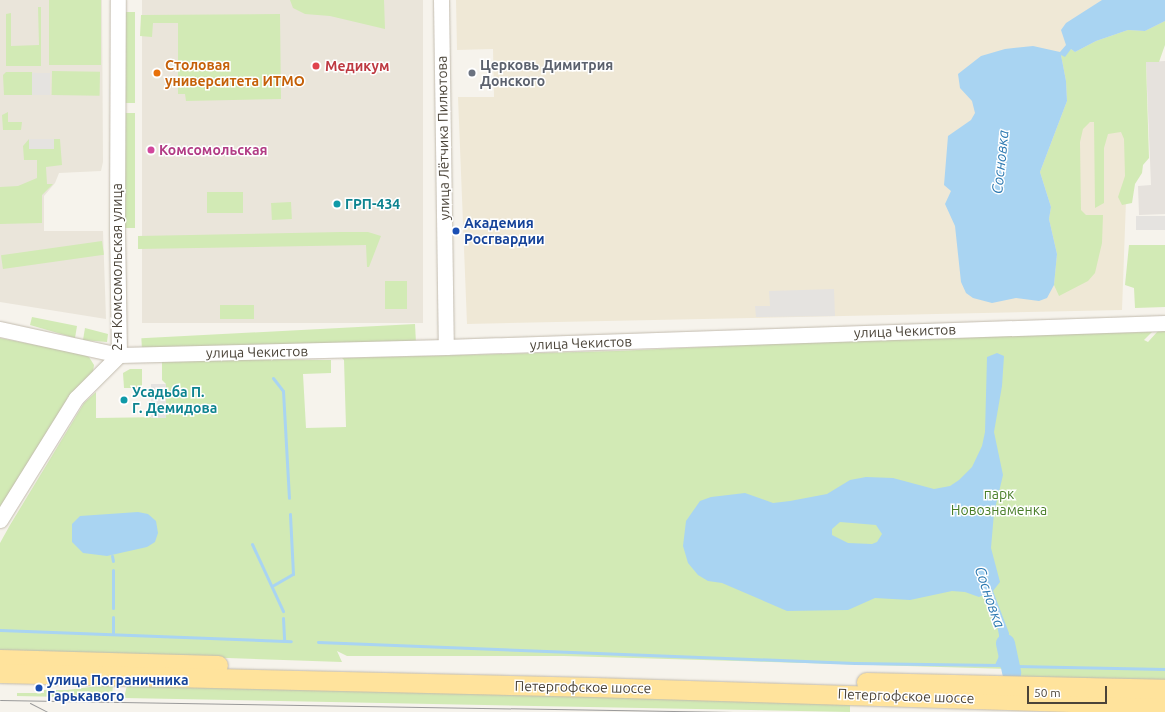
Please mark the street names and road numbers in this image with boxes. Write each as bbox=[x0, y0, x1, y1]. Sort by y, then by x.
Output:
street label: улица Лётчика Пилютова bbox=[433, 55, 453, 221]
street label: 2-я Комсомольская улица bbox=[109, 183, 125, 351]
street label: улица Чекистов bbox=[854, 321, 956, 341]
street label: улица Чекистов bbox=[530, 333, 632, 353]
street label: улица Чекистов bbox=[206, 343, 308, 361]
street label: Петергофское шоссе bbox=[514, 677, 652, 697]
street label: Петергофское шоссе bbox=[837, 685, 975, 707]

